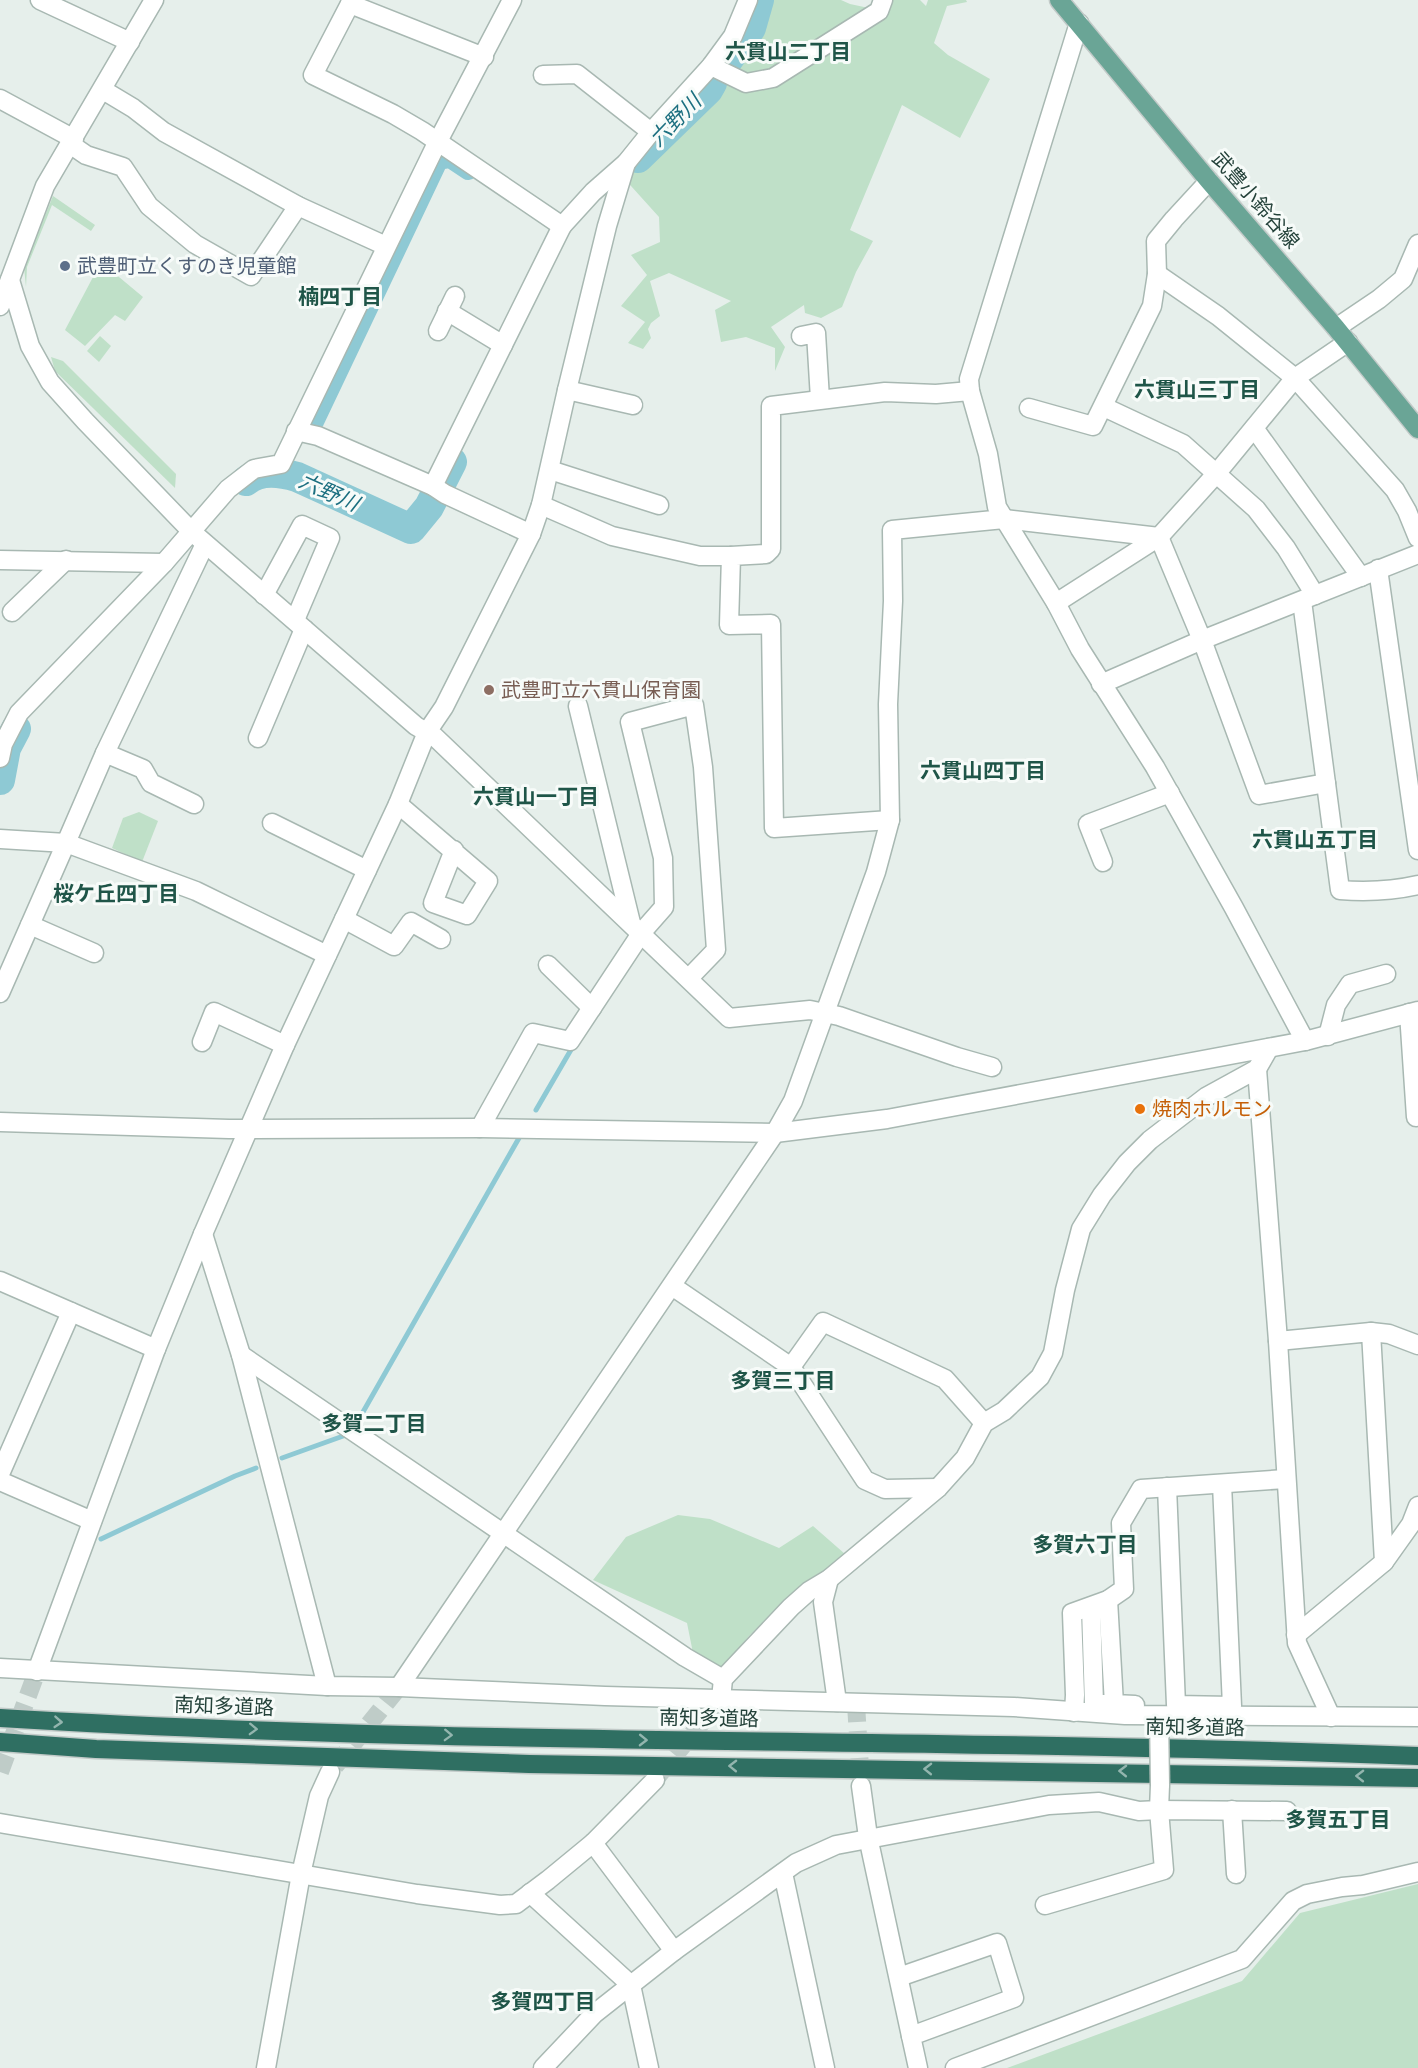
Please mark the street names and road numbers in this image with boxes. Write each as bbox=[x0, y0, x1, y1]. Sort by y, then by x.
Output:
street label: 武豊小鈴谷線 bbox=[1208, 147, 1304, 253]
street label: 南知多道路 bbox=[174, 1692, 274, 1720]
street label: 南知多道路 bbox=[659, 1705, 759, 1731]
street label: 南知多道路 bbox=[1145, 1714, 1245, 1740]

